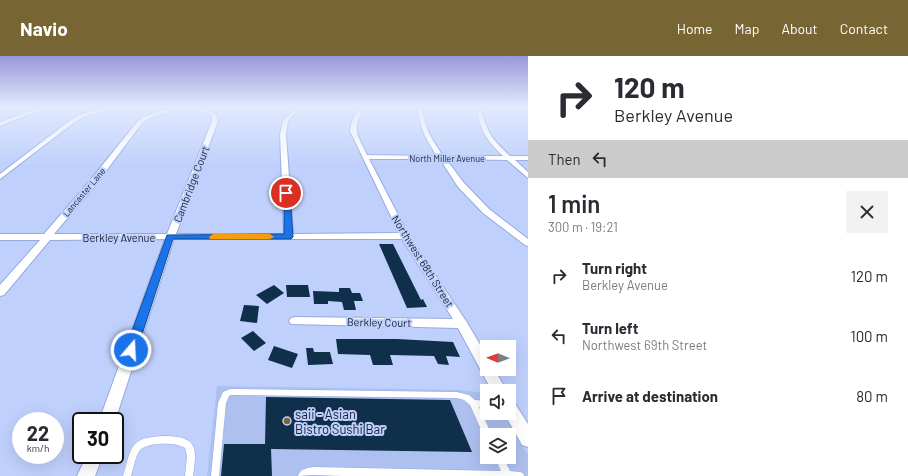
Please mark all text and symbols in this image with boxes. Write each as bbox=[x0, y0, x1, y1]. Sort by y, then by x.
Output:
text: Navio bbox=[20, 17, 68, 40]
text: Home bbox=[677, 20, 713, 37]
text: Map bbox=[735, 20, 759, 37]
text: About bbox=[781, 20, 818, 37]
text: Contact bbox=[840, 20, 888, 37]
text: 120 m bbox=[614, 70, 685, 104]
icon: right bbox=[548, 72, 600, 124]
text: Berkley Avenue bbox=[614, 104, 733, 126]
street label: Cambridge Court bbox=[170, 144, 212, 224]
icon: left bbox=[589, 148, 611, 170]
text: Then bbox=[548, 150, 581, 168]
street label: North Miller Avenue bbox=[409, 153, 485, 164]
street label: Lancaster Lane bbox=[60, 165, 108, 219]
pin bbox=[269, 176, 303, 210]
icon: arrive bbox=[275, 182, 297, 204]
text: 1 min bbox=[548, 189, 600, 218]
button: close bbox=[846, 191, 888, 233]
street label: Northwest 68th Street bbox=[389, 213, 457, 309]
text: 300 m · 19:21 bbox=[548, 219, 618, 235]
street label: Berkley Avenue bbox=[83, 231, 156, 244]
text: Turn right bbox=[582, 259, 647, 277]
icon: right bbox=[548, 265, 570, 287]
text: 120 m bbox=[851, 267, 888, 285]
text: Berkley Avenue bbox=[582, 277, 668, 293]
street label: Berkley Court bbox=[347, 315, 411, 329]
text: Turn left bbox=[582, 319, 638, 337]
icon: left bbox=[548, 325, 570, 347]
text: 100 m bbox=[850, 327, 888, 345]
position arrow bbox=[110, 329, 152, 371]
text: Northwest 69th Street bbox=[582, 337, 707, 353]
north arrow bbox=[480, 340, 516, 376]
map controls bbox=[480, 340, 516, 464]
button: sound bbox=[480, 384, 516, 420]
icon: arrive bbox=[548, 385, 570, 407]
text: Arrive at destination bbox=[582, 387, 718, 405]
text: 80 m bbox=[856, 387, 888, 405]
place label: saii - Asian Bistro Sushi Bar bbox=[295, 406, 385, 437]
speed limit sign: 30 bbox=[72, 412, 124, 464]
marker: saii - Asian Bistro Sushi Bar bbox=[282, 416, 292, 426]
text: 22 bbox=[27, 421, 49, 445]
button: layers bbox=[480, 428, 516, 464]
text: km/h bbox=[27, 442, 49, 454]

